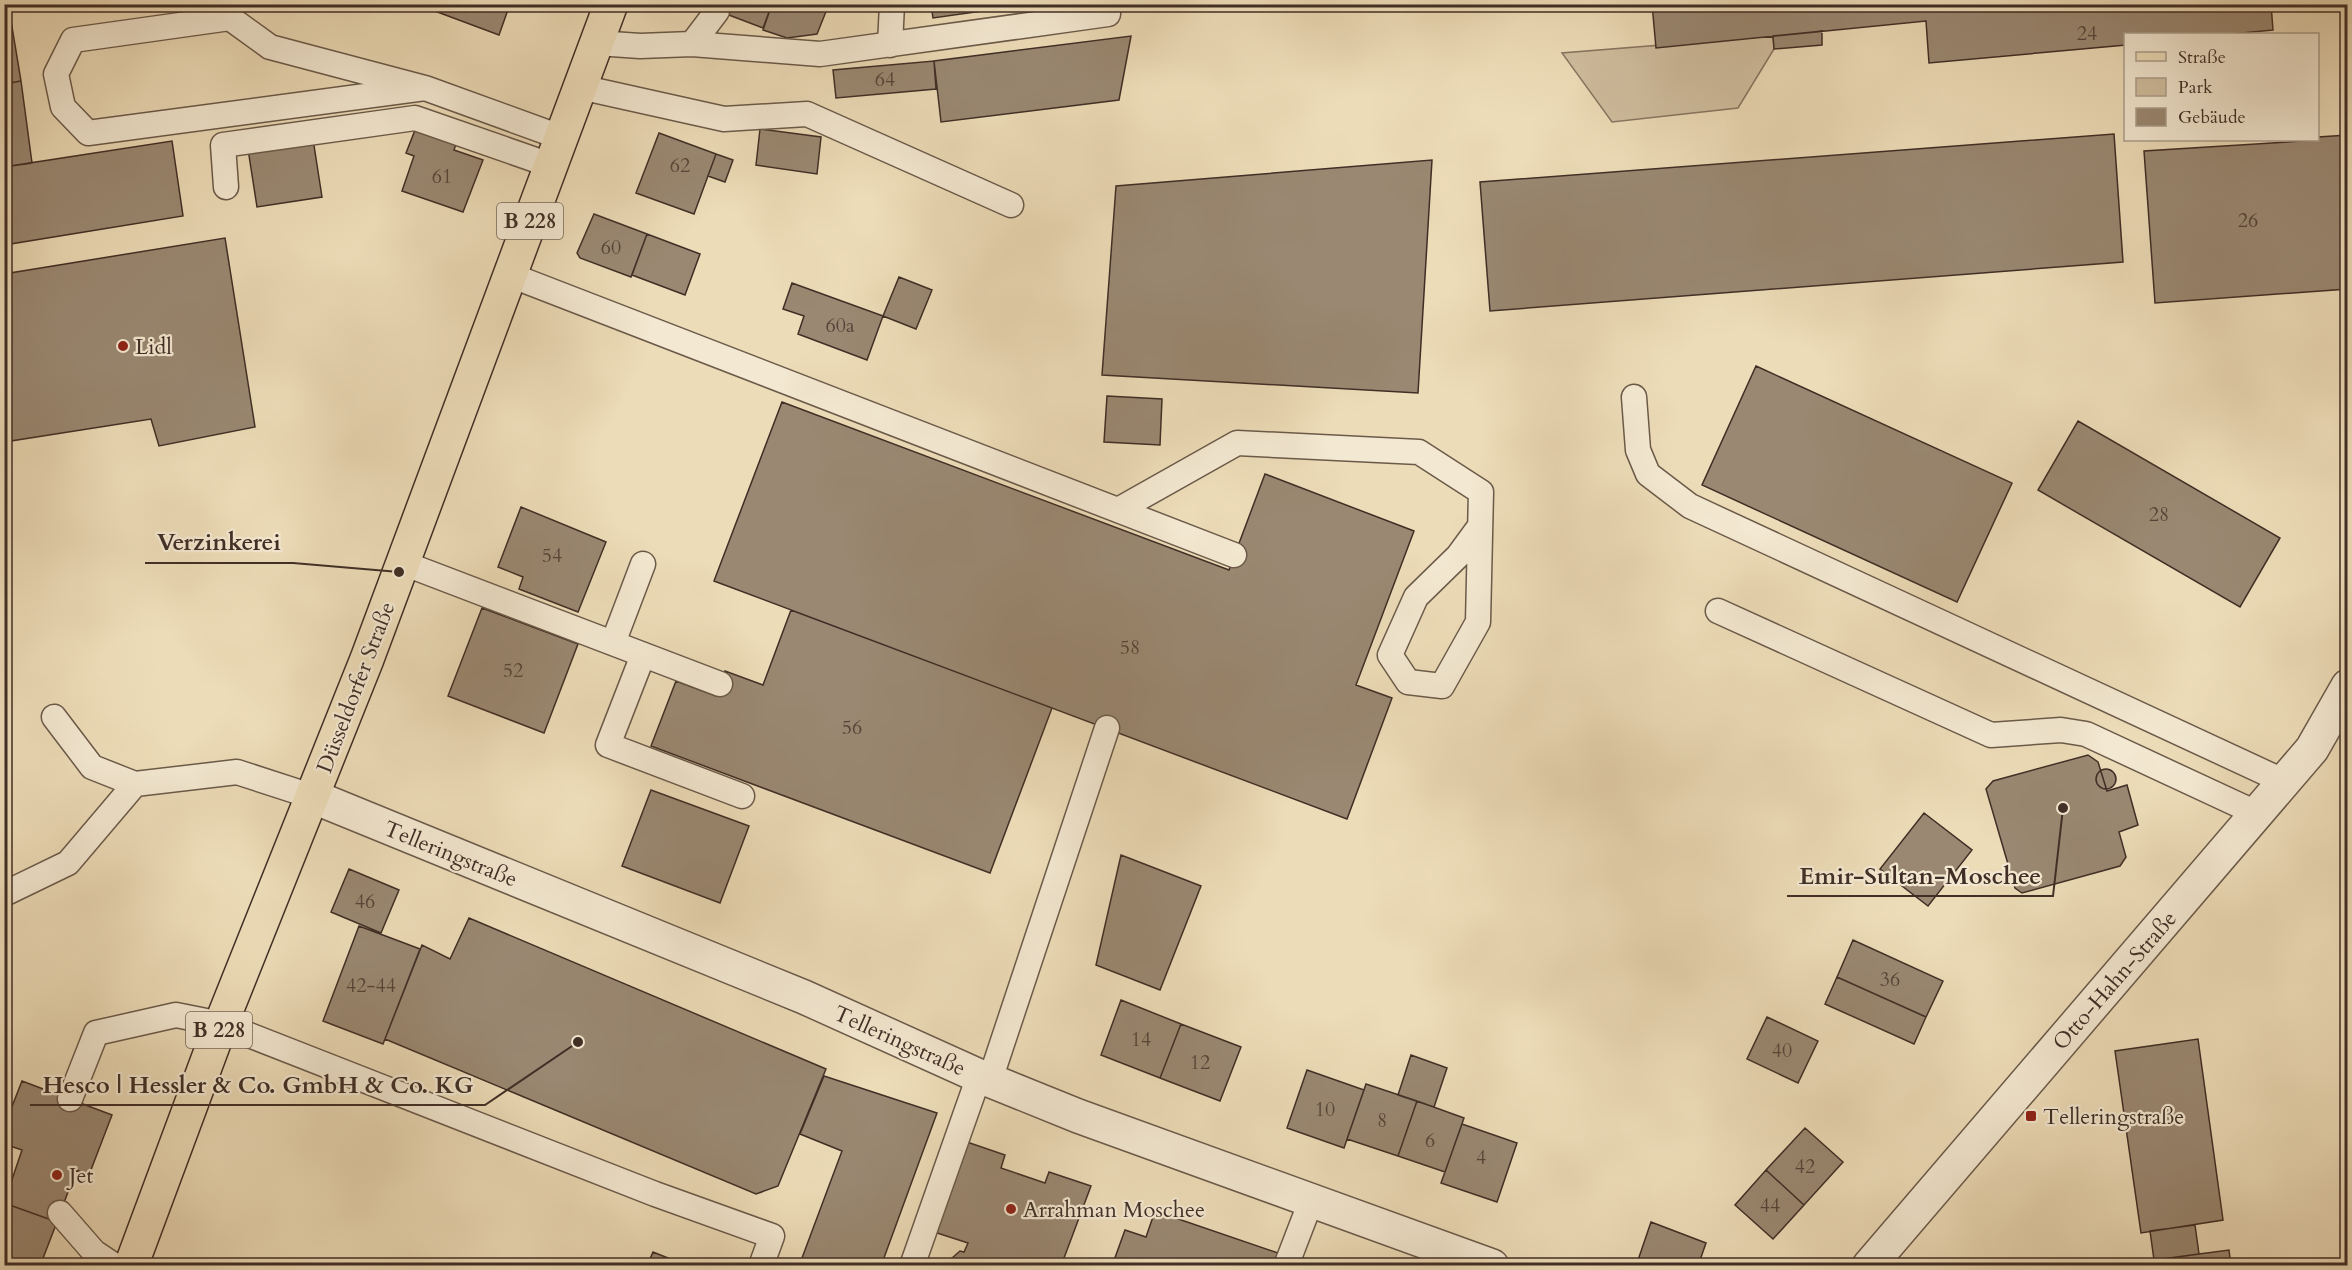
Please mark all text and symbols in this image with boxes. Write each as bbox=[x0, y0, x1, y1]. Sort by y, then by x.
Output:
house number: 24 bbox=[2077, 20, 2097, 47]
legend bbox=[2124, 33, 2319, 141]
text: Straße bbox=[2178, 45, 2226, 70]
house number: 64 bbox=[875, 66, 895, 93]
text: Park bbox=[2178, 75, 2213, 100]
text: Gebäude bbox=[2178, 105, 2246, 130]
house number: 62 bbox=[670, 152, 690, 179]
house number: 61 bbox=[432, 163, 452, 190]
road number: B 228 bbox=[497, 203, 563, 239]
house number: 26 bbox=[2238, 207, 2258, 234]
house number: 60 bbox=[601, 234, 621, 261]
house number: 60a bbox=[825, 312, 855, 339]
place label: Lidl bbox=[135, 332, 172, 362]
marker: Lidl bbox=[116, 339, 130, 353]
house number: 28 bbox=[2149, 501, 2169, 528]
callout: Verzinkerei bbox=[145, 521, 293, 563]
text: Verzinkerei bbox=[157, 526, 281, 559]
house number: 54 bbox=[542, 542, 562, 569]
street label: Düsseldorfer Straße bbox=[309, 597, 402, 777]
house number: 58 bbox=[1120, 634, 1140, 661]
house number: 52 bbox=[503, 657, 523, 684]
house number: 56 bbox=[842, 714, 862, 741]
street label: Telleringstraße bbox=[380, 814, 522, 894]
callout: Emir-Sultan-Moschee bbox=[1787, 854, 2053, 896]
text: Emir-Sultan-Moschee bbox=[1799, 860, 2041, 893]
house number: 46 bbox=[355, 888, 375, 915]
street label: Otto-Hahn-Straße bbox=[2046, 905, 2184, 1057]
house number: 36 bbox=[1880, 966, 1900, 993]
house number: 42-44 bbox=[346, 972, 396, 999]
street label: Telleringstraße bbox=[829, 998, 970, 1083]
road number: B 228 bbox=[186, 1012, 252, 1048]
house number: 14 bbox=[1131, 1026, 1151, 1053]
house number: 40 bbox=[1772, 1037, 1792, 1064]
house number: 12 bbox=[1190, 1049, 1210, 1076]
callout: Hesco | Hessler & Co. GmbH & Co. KG bbox=[30, 1063, 485, 1105]
text: Hesco | Hessler & Co. GmbH & Co. KG bbox=[42, 1069, 474, 1102]
house number: 10 bbox=[1315, 1096, 1335, 1123]
place label: Telleringstraße bbox=[2043, 1102, 2184, 1132]
house number: 8 bbox=[1377, 1107, 1387, 1134]
marker: Telleringstraße bbox=[2024, 1109, 2038, 1123]
house number: 6 bbox=[1425, 1127, 1435, 1154]
house number: 4 bbox=[1476, 1144, 1486, 1171]
house number: 42 bbox=[1795, 1153, 1815, 1180]
place label: Jet bbox=[66, 1161, 93, 1191]
marker: Jet bbox=[50, 1168, 64, 1182]
house number: 44 bbox=[1760, 1192, 1780, 1219]
place label: Arrahman Moschee bbox=[1023, 1195, 1205, 1225]
marker: Arrahman Moschee bbox=[1004, 1202, 1018, 1216]

